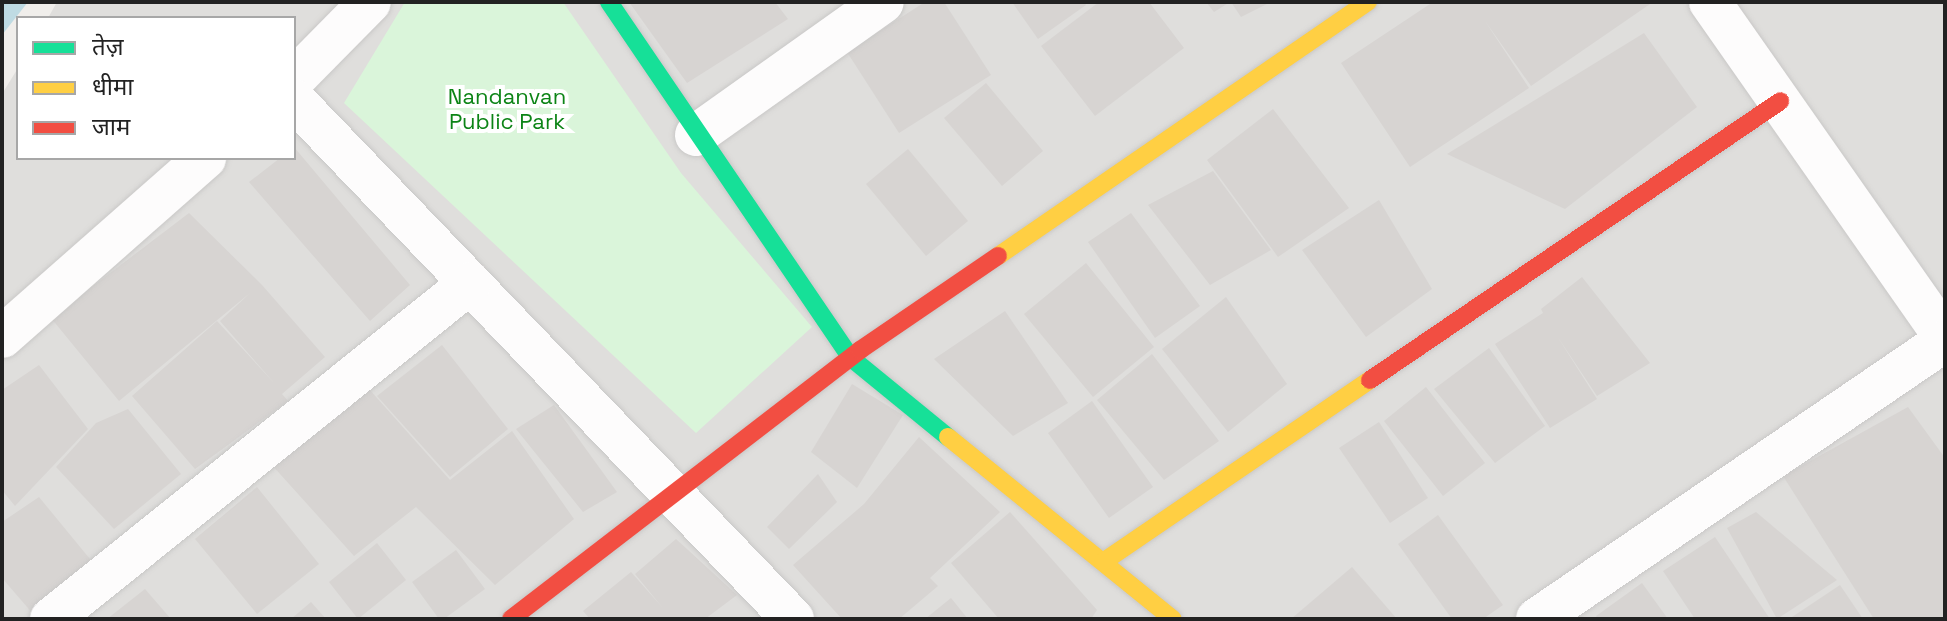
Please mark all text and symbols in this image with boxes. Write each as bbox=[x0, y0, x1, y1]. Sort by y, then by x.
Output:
legend bbox=[16, 16, 296, 160]
text: तेज़ bbox=[92, 31, 124, 62]
text: धीमा bbox=[92, 71, 134, 102]
park label: Nandanvan Public Park bbox=[448, 83, 566, 134]
text: जाम bbox=[92, 111, 130, 142]

